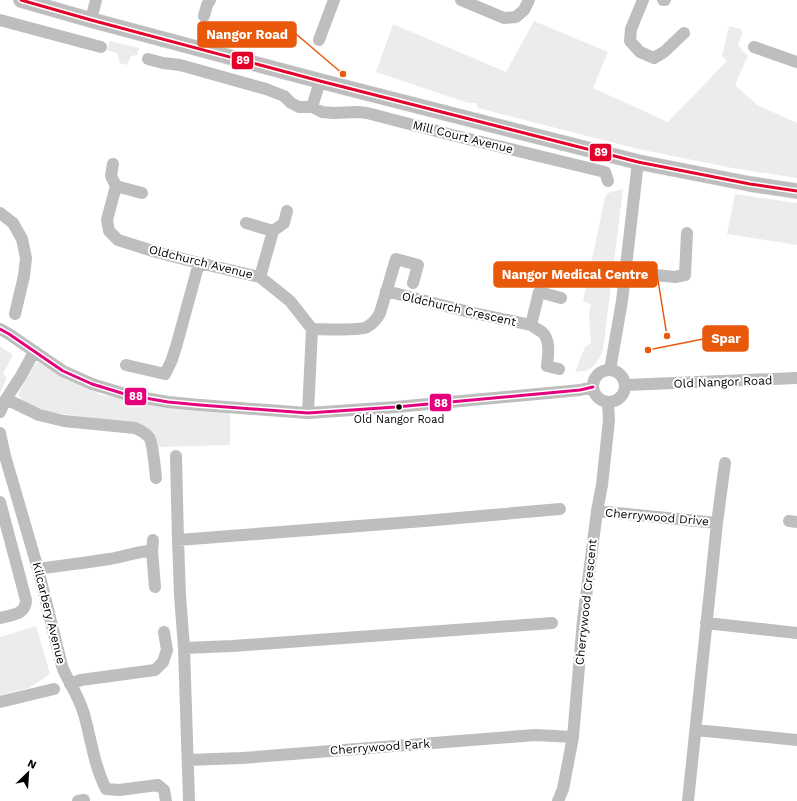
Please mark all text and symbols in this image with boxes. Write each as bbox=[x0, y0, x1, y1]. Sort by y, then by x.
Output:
callout: Nangor Road bbox=[198, 22, 296, 47]
text: Nangor Road bbox=[206, 27, 288, 42]
line badge: 89 bbox=[231, 51, 254, 70]
text: 89 bbox=[236, 54, 250, 67]
street label: Mill Court Avenue bbox=[411, 118, 515, 156]
line badge: 89 bbox=[589, 143, 612, 162]
text: 89 bbox=[594, 146, 608, 159]
street label: Oldchurch Avenue bbox=[148, 242, 254, 282]
callout: Nangor Medical Centre bbox=[494, 262, 657, 287]
text: Nangor Medical Centre bbox=[502, 267, 649, 282]
street label: Oldchurch Crescent bbox=[400, 289, 518, 329]
callout: Spar bbox=[703, 326, 748, 351]
text: Spar bbox=[711, 331, 741, 346]
street label: Old Nangor Road bbox=[673, 373, 773, 391]
line badge: 88 bbox=[124, 387, 147, 406]
text: 88 bbox=[129, 390, 143, 403]
line badge: 88 bbox=[429, 393, 452, 412]
text: 88 bbox=[434, 397, 448, 410]
marker: Old Nangor Road bbox=[394, 402, 404, 412]
place label: Old Nangor Road bbox=[354, 413, 444, 426]
street label: Cherrywood Drive bbox=[604, 505, 710, 529]
street label: Cherrywood Crescent bbox=[572, 538, 600, 666]
street label: Kilcarbery Avenue bbox=[30, 561, 68, 665]
street label: Cherrywood Park bbox=[330, 737, 431, 757]
north arrow bbox=[8, 753, 48, 793]
text: N bbox=[26, 757, 38, 772]

